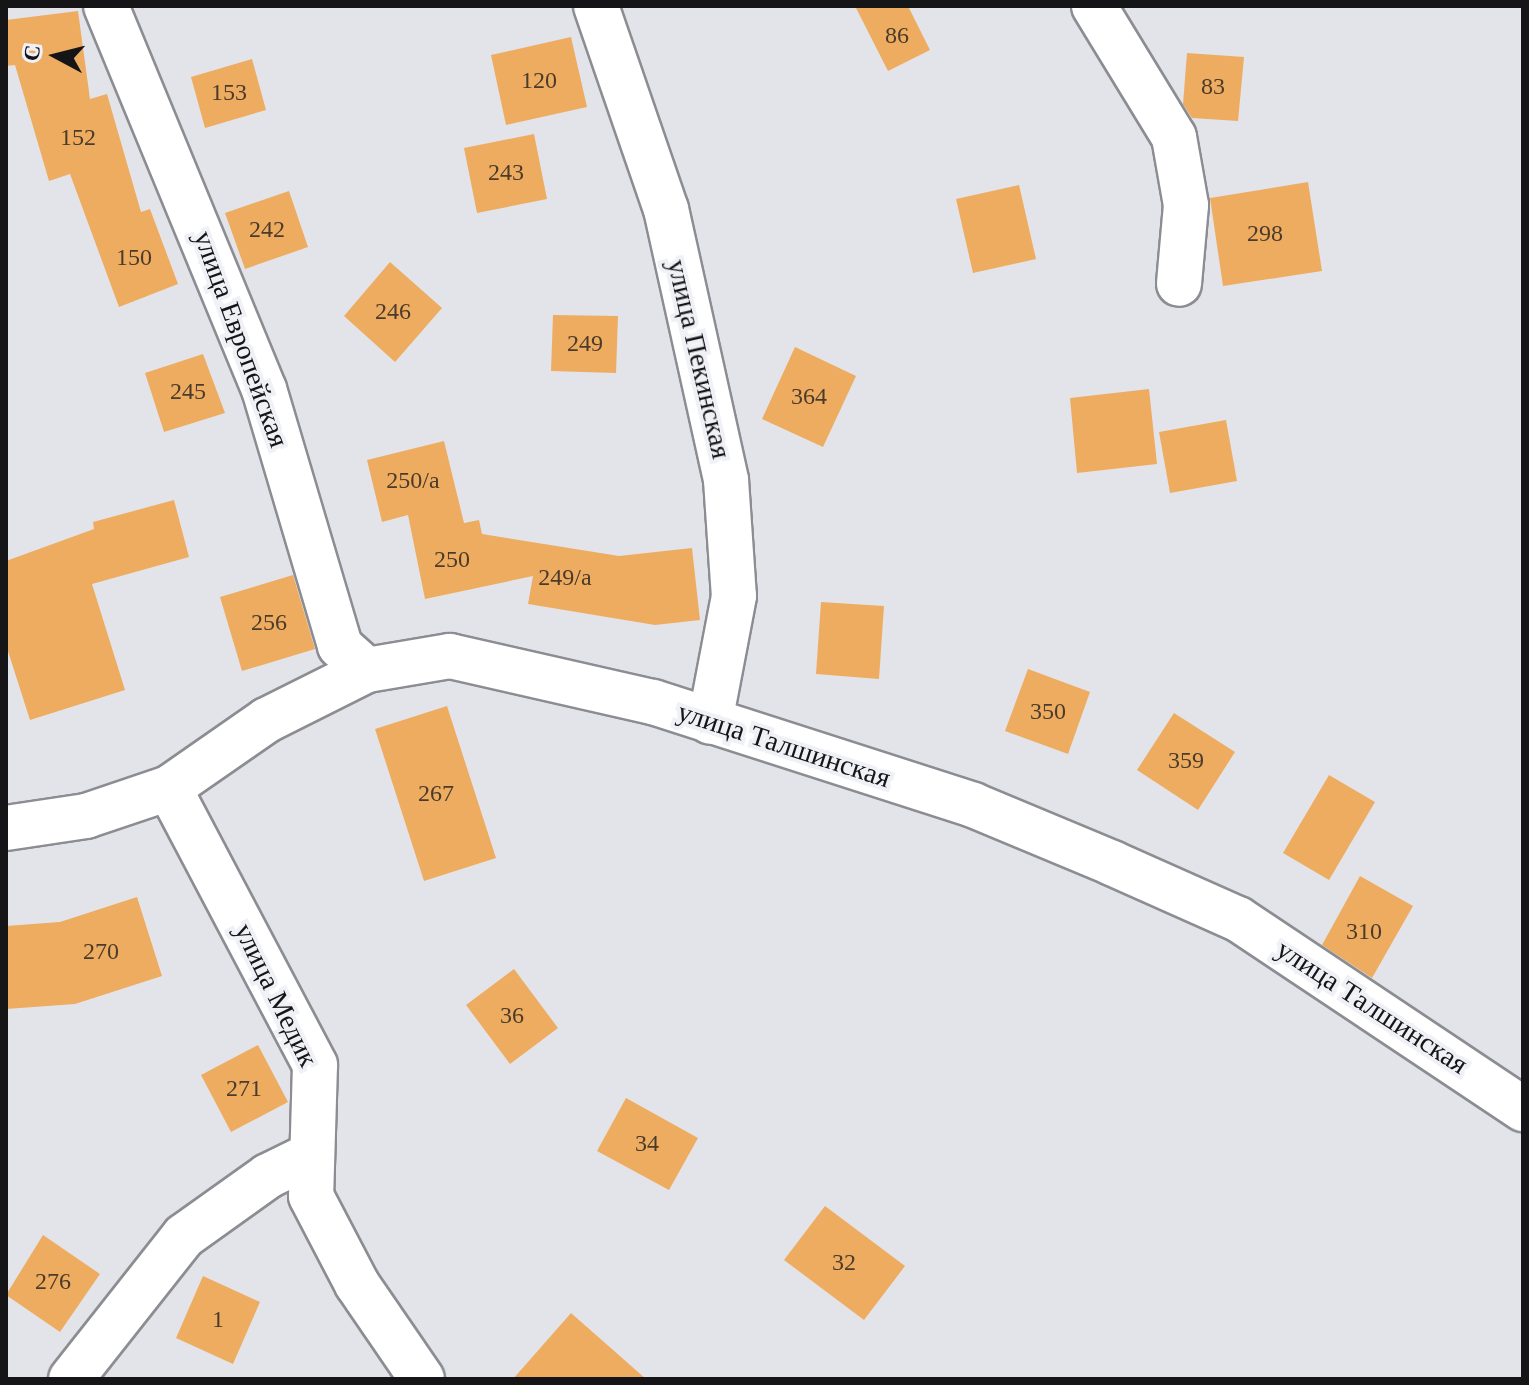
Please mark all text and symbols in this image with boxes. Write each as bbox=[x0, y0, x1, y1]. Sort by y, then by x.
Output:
north arrow bbox=[16, 16, 96, 96]
house number: 86 bbox=[885, 22, 909, 50]
text: С bbox=[18, 44, 45, 62]
house number: 120 bbox=[521, 67, 557, 95]
house number: 83 bbox=[1201, 73, 1225, 101]
house number: 153 bbox=[211, 79, 247, 107]
house number: 152 bbox=[60, 124, 96, 152]
house number: 243 bbox=[488, 159, 524, 187]
house number: 242 bbox=[249, 216, 285, 244]
house number: 298 bbox=[1247, 220, 1283, 248]
street label: улица Европейская bbox=[186, 226, 296, 452]
house number: 150 bbox=[116, 244, 152, 272]
street label: улица Пекинская bbox=[660, 256, 738, 462]
house number: 246 bbox=[375, 298, 411, 326]
house number: 249 bbox=[567, 330, 603, 358]
house number: 245 bbox=[170, 378, 206, 406]
house number: 364 bbox=[791, 383, 827, 411]
house number: 250/а bbox=[386, 467, 440, 495]
house number: 250 bbox=[434, 546, 470, 574]
house number: 249/а bbox=[538, 564, 592, 592]
house number: 256 bbox=[251, 609, 287, 637]
street label: улица Талшинская bbox=[673, 695, 895, 795]
house number: 350 bbox=[1030, 698, 1066, 726]
house number: 359 bbox=[1168, 747, 1204, 775]
house number: 267 bbox=[418, 780, 454, 808]
street label: улица Медик bbox=[227, 918, 325, 1072]
house number: 310 bbox=[1346, 918, 1382, 946]
street label: улица Талшинская bbox=[1270, 933, 1474, 1081]
house number: 270 bbox=[83, 938, 119, 966]
house number: 36 bbox=[500, 1002, 524, 1030]
house number: 271 bbox=[226, 1075, 262, 1103]
house number: 34 bbox=[635, 1130, 659, 1158]
house number: 32 bbox=[832, 1249, 856, 1277]
house number: 276 bbox=[35, 1268, 71, 1296]
house number: 1 bbox=[212, 1306, 224, 1334]

